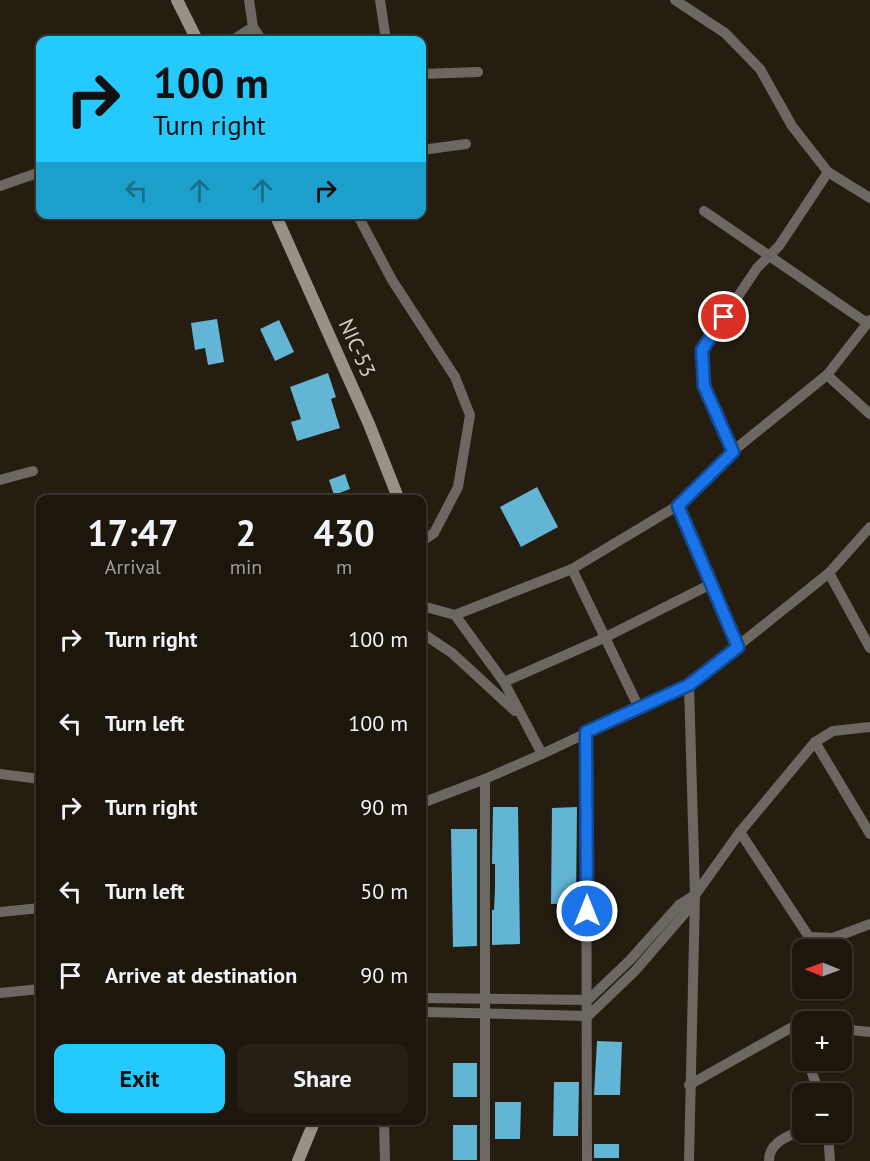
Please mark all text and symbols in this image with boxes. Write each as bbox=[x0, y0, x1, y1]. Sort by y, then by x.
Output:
text: 100 m bbox=[153, 55, 269, 110]
icon: right bbox=[54, 60, 132, 138]
text: Turn right bbox=[153, 108, 266, 142]
icon: left bbox=[120, 174, 153, 207]
icon: ahead bbox=[183, 174, 216, 207]
icon: ahead bbox=[246, 174, 279, 207]
icon: right bbox=[309, 174, 342, 207]
pin bbox=[698, 291, 749, 342]
icon: arrive bbox=[707, 300, 740, 333]
street label: NIC-53 bbox=[333, 314, 382, 381]
text: 17:47 bbox=[87, 509, 179, 556]
text: 2 bbox=[236, 509, 256, 556]
text: 430 bbox=[314, 509, 375, 556]
text: Arrival bbox=[105, 554, 161, 580]
text: min bbox=[230, 554, 262, 580]
text: m bbox=[336, 554, 352, 580]
icon: right bbox=[54, 623, 87, 656]
text: Turn right bbox=[105, 625, 197, 653]
text: 100 m bbox=[348, 625, 408, 653]
icon: left bbox=[54, 707, 87, 740]
text: Turn left bbox=[105, 709, 185, 737]
text: 100 m bbox=[348, 709, 408, 737]
icon: right bbox=[54, 791, 87, 824]
text: Turn right bbox=[105, 793, 197, 821]
text: 90 m bbox=[360, 793, 408, 821]
icon: left bbox=[54, 875, 87, 908]
text: Turn left bbox=[105, 877, 185, 905]
text: 50 m bbox=[360, 877, 408, 905]
position arrow bbox=[555, 879, 619, 943]
north arrow bbox=[792, 939, 852, 999]
map controls bbox=[792, 939, 852, 1143]
icon: arrive bbox=[54, 959, 87, 992]
text: Arrive at destination bbox=[105, 961, 297, 989]
text: 90 m bbox=[360, 961, 408, 989]
button: + bbox=[792, 1011, 852, 1071]
button: Exit bbox=[54, 1044, 225, 1113]
button: Share bbox=[237, 1044, 408, 1113]
button: − bbox=[792, 1083, 852, 1143]

